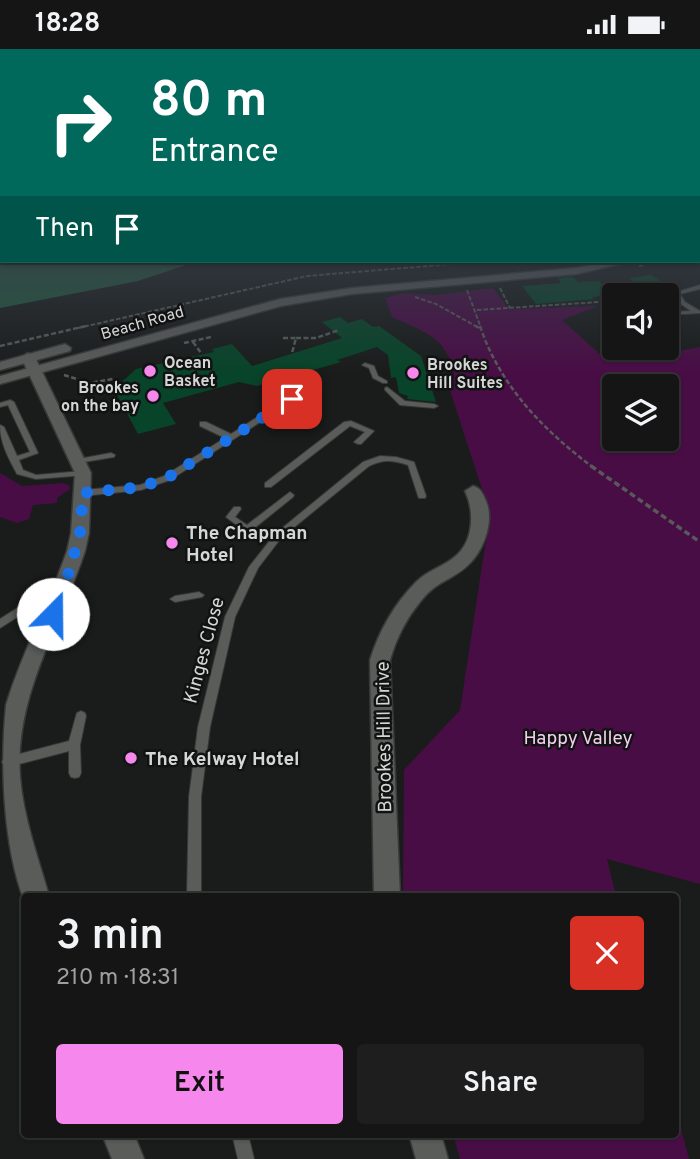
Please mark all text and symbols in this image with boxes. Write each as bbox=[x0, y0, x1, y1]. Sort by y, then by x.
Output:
text: 18:28 bbox=[35, 8, 100, 41]
text: 80 m bbox=[150, 72, 267, 134]
icon: right bbox=[35, 77, 126, 168]
text: Entrance bbox=[150, 133, 278, 173]
icon: arrive bbox=[108, 210, 146, 248]
text: Then bbox=[35, 213, 94, 246]
map controls bbox=[602, 283, 679, 451]
button: sound bbox=[602, 283, 679, 360]
street label: Beach Road bbox=[99, 303, 186, 345]
place label: Ocean Basket bbox=[164, 354, 216, 392]
place label: Brookes Hill Suites bbox=[427, 356, 503, 394]
marker: Ocean Basket bbox=[142, 363, 158, 379]
marker: Brookes Hill Suites bbox=[405, 365, 421, 381]
pin bbox=[262, 369, 322, 429]
button: layers bbox=[602, 374, 679, 451]
place label: Brookes on the bay bbox=[61, 379, 139, 417]
icon: arrive bbox=[273, 380, 311, 418]
marker: Brookes on the bay bbox=[145, 388, 161, 404]
place label: The Chapman Hotel bbox=[186, 522, 308, 568]
marker: The Chapman Hotel bbox=[164, 535, 180, 551]
position arrow bbox=[16, 577, 90, 651]
street label: Kinges Close bbox=[179, 595, 231, 706]
street label: Brookes Hill Drive bbox=[372, 661, 398, 813]
park label: Happy Valley bbox=[524, 727, 632, 751]
place label: The Kelway Hotel bbox=[145, 748, 300, 772]
marker: The Kelway Hotel bbox=[123, 750, 139, 766]
text: 3 min bbox=[56, 911, 164, 964]
button: close bbox=[570, 916, 644, 990]
text: 210 m · 18:31 bbox=[56, 964, 179, 993]
button: Exit bbox=[56, 1044, 343, 1124]
button: Share bbox=[357, 1044, 644, 1124]

